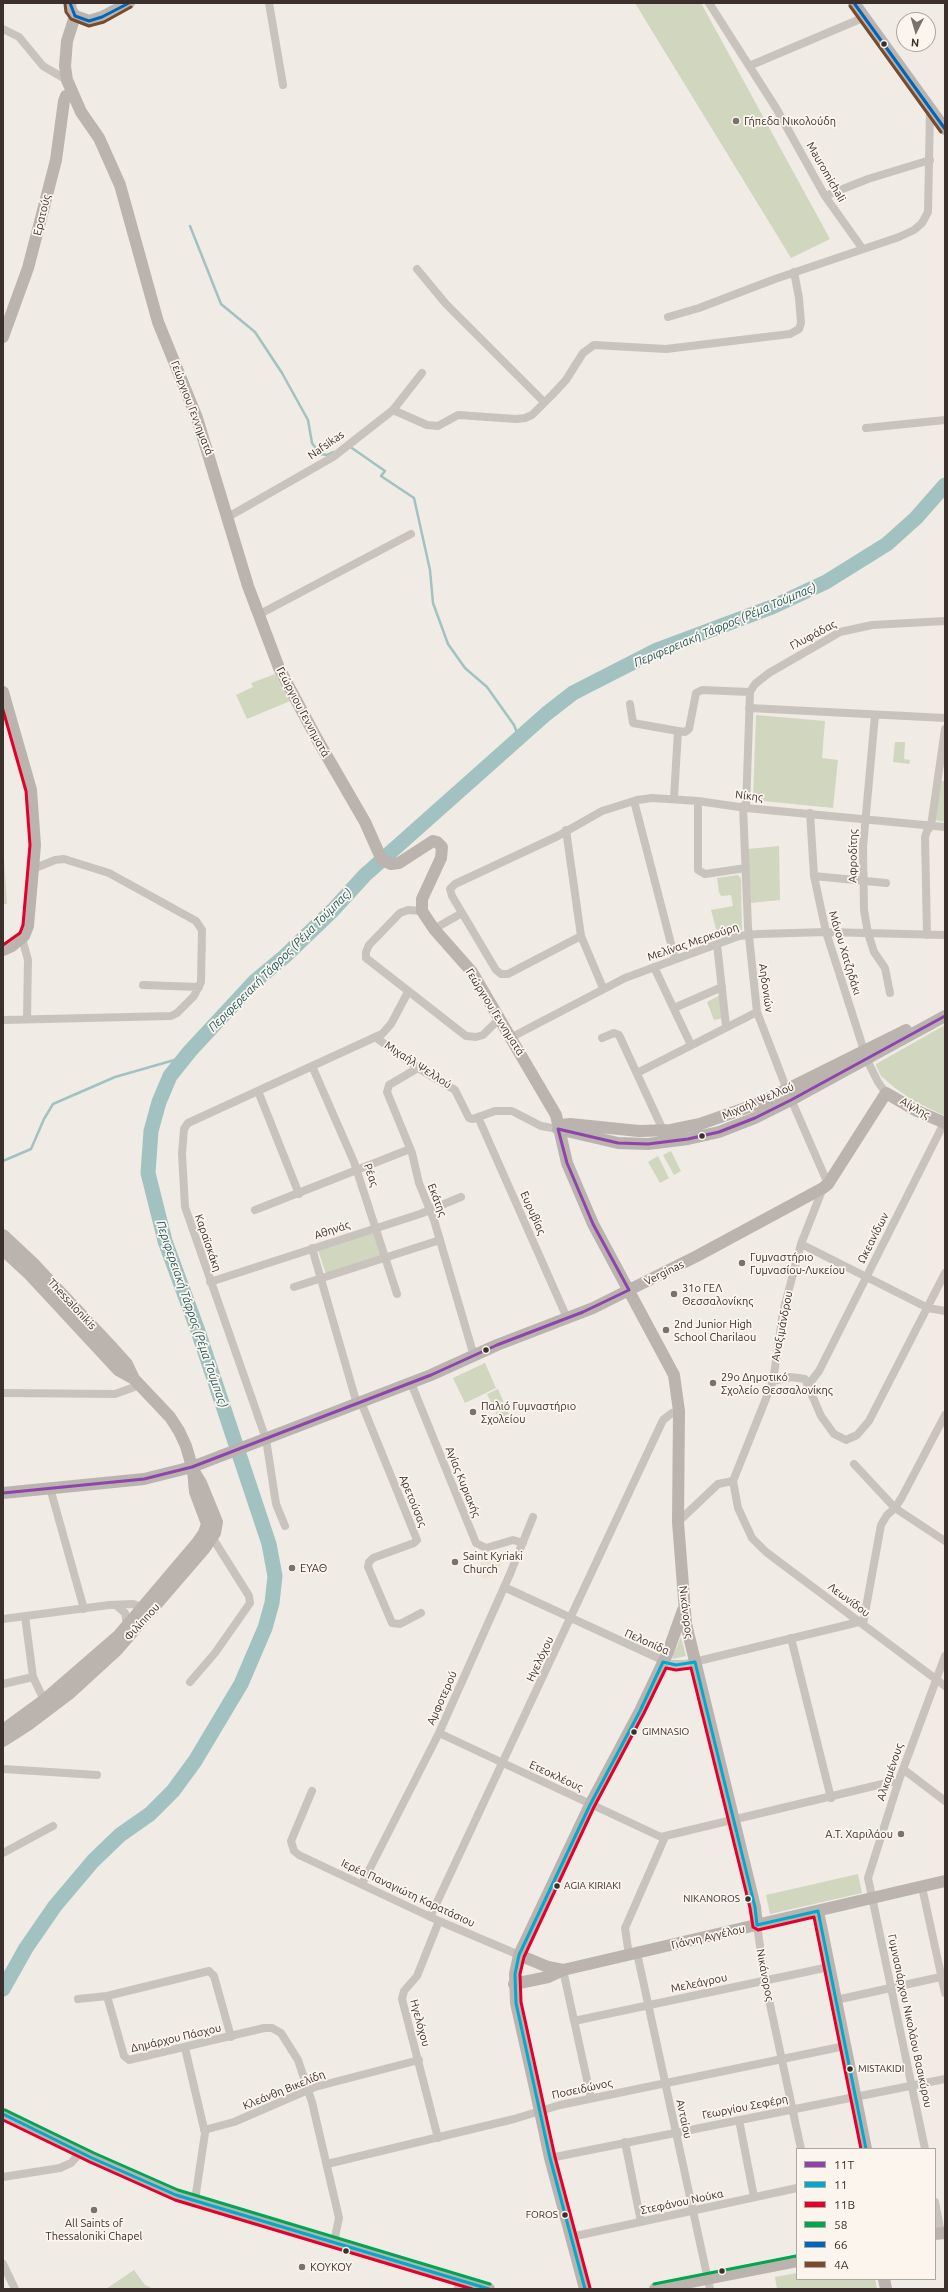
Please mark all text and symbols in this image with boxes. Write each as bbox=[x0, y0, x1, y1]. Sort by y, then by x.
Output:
north arrow bbox=[896, 12, 936, 52]
text: N bbox=[910, 37, 920, 49]
unlabelled marker bbox=[879, 39, 889, 49]
place label: Γήπεδα Νικολούδη bbox=[744, 114, 836, 128]
marker: Γήπεδα Νικολούδη bbox=[731, 116, 741, 126]
street label: Mauromichali bbox=[804, 140, 848, 204]
street label: Ερατούς bbox=[31, 193, 53, 237]
street label: Γεώργιου Γεννηματά bbox=[168, 359, 216, 457]
street label: Nafsikas bbox=[305, 428, 347, 462]
water label: Περιφερειακή Τάφρος (Ρέμα Τούμπας) bbox=[632, 580, 818, 670]
street label: Γλυφάδας bbox=[788, 617, 838, 653]
street label: Γεώργιου Γεννηματά bbox=[274, 665, 332, 759]
street label: Νίκης bbox=[734, 788, 764, 804]
street label: Αφροδίτης bbox=[846, 829, 860, 883]
water label: Περιφερειακή Τάφρος (Ρέμα Τούμπας) bbox=[205, 885, 355, 1035]
street label: Μάνου Χατζηδάκι bbox=[826, 909, 864, 997]
street label: Μελίνας Μερκούρη bbox=[646, 920, 740, 964]
street label: Αηδονιών bbox=[756, 963, 776, 1013]
street label: Γεώργιου Γεννηματά bbox=[463, 966, 527, 1058]
street label: Μιχαήλ Ψελλού bbox=[382, 1038, 454, 1092]
street label: Μιχαήλ Ψελλού bbox=[720, 1080, 796, 1122]
street label: Αίγλης bbox=[898, 1094, 932, 1122]
unlabelled marker bbox=[697, 1131, 707, 1141]
street label: Ρέας bbox=[361, 1162, 381, 1188]
street label: Εκάτης bbox=[425, 1182, 449, 1218]
street label: Ευρυβίας bbox=[518, 1189, 548, 1237]
street label: Ωκεανίδων bbox=[855, 1210, 891, 1266]
street label: Καραϊσκάκη bbox=[192, 1213, 224, 1273]
street label: Αθηνάς bbox=[313, 1218, 351, 1242]
water label: Περιφερειακή Τάφρος (Ρέμα Τούμπας) bbox=[153, 1219, 231, 1409]
place label: Γυμναστήριο Γυμνασίου-Λυκείου bbox=[750, 1250, 845, 1276]
street label: Verginas bbox=[642, 1258, 686, 1288]
marker: Γυμναστήριο Γυμνασίου-Λυκείου bbox=[737, 1258, 747, 1268]
street label: Thessalonikis bbox=[45, 1276, 99, 1332]
place label: 31ο ΓΕΛ Θεσσαλονίκης bbox=[682, 1281, 753, 1307]
marker: 31ο ΓΕΛ Θεσσαλονίκης bbox=[669, 1289, 679, 1299]
street label: Αναξιμάνδρου bbox=[769, 1290, 795, 1362]
place label: 2nd Junior High School Charilaou bbox=[674, 1317, 756, 1343]
marker: 2nd Junior High School Charilaou bbox=[661, 1325, 671, 1335]
unlabelled marker bbox=[481, 1345, 491, 1355]
place label: 29ο Δημοτικό Σχολείο Θεσσαλονίκης bbox=[721, 1370, 833, 1396]
marker: 29ο Δημοτικό Σχολείο Θεσσαλονίκης bbox=[708, 1378, 718, 1388]
place label: Παλιό Γυμναστήριο Σχολείου bbox=[481, 1399, 576, 1425]
marker: Παλιό Γυμναστήριο Σχολείου bbox=[468, 1407, 478, 1417]
street label: Αγίας Κυριακής bbox=[443, 1445, 483, 1519]
street label: Αρετούσας bbox=[397, 1473, 429, 1529]
place label: Saint Kyriaki Church bbox=[463, 1549, 523, 1575]
marker: Saint Kyriaki Church bbox=[450, 1557, 460, 1567]
place label: ΕΥΑΘ bbox=[300, 1561, 327, 1575]
marker: ΕΥΑΘ bbox=[287, 1563, 297, 1573]
street label: Λεωνίδου bbox=[825, 1580, 873, 1620]
street label: Νικάνορος bbox=[676, 1585, 696, 1639]
street label: Φιλίππου bbox=[122, 1600, 162, 1644]
street label: Πελοπίδα bbox=[623, 1626, 671, 1658]
street label: Ηγελόχου bbox=[524, 1634, 556, 1684]
street label: Αμφοτερού bbox=[424, 1669, 460, 1727]
place label: GIMNASIO bbox=[642, 1726, 689, 1738]
marker: GIMNASIO bbox=[629, 1727, 639, 1737]
street label: Αλκαμένους bbox=[874, 1742, 906, 1802]
street label: Ετεοκλέους bbox=[527, 1758, 585, 1794]
place label: Α.Τ. Χαριλάου bbox=[825, 1827, 893, 1841]
marker: Α.Τ. Χαριλάου bbox=[896, 1829, 906, 1839]
street label: Ιερέα Παναγιώτη Καρατάσιου bbox=[339, 1856, 477, 1930]
place label: AGIA KIRIAKI bbox=[564, 1880, 621, 1892]
marker: AGIA KIRIAKI bbox=[552, 1881, 562, 1891]
place label: NIKANOROS bbox=[683, 1893, 740, 1905]
marker: NIKANOROS bbox=[743, 1894, 753, 1904]
street label: Γιάννη Αγγέλου bbox=[670, 1922, 746, 1952]
street label: Γυμνασιάρχου Νικολάου Βασικύρου bbox=[885, 1933, 935, 2109]
street label: Νικάνορος bbox=[753, 1948, 777, 2002]
street label: Μελεάγρου bbox=[670, 1971, 728, 1995]
street label: Ηγελόχου bbox=[407, 1998, 433, 2048]
street label: Δημάρχου Πάσχου bbox=[130, 2021, 222, 2055]
place label: MISTAKIDI bbox=[858, 2063, 904, 2075]
marker: MISTAKIDI bbox=[845, 2064, 855, 2074]
street label: Κλεάνθη Βικελίδη bbox=[241, 2068, 327, 2112]
street label: Ποσειδώνος bbox=[551, 2076, 613, 2102]
street label: Γεωργίου Σεφέρη bbox=[701, 2092, 789, 2122]
street label: Ανταίου bbox=[673, 2098, 695, 2140]
legend bbox=[796, 2148, 936, 2280]
text: 11Τ bbox=[834, 2158, 854, 2171]
text: 11 bbox=[834, 2178, 848, 2191]
street label: Στεφάνου Νούκα bbox=[639, 2187, 725, 2217]
text: 11Β bbox=[834, 2198, 855, 2211]
marker: All Saints of Thessaloniki Chapel bbox=[89, 2205, 99, 2215]
place label: FOROS bbox=[526, 2209, 558, 2221]
marker: FOROS bbox=[560, 2210, 570, 2220]
place label: All Saints of Thessaloniki Chapel bbox=[46, 2216, 142, 2242]
text: 58 bbox=[834, 2218, 848, 2231]
text: 66 bbox=[834, 2238, 848, 2251]
unlabelled marker bbox=[341, 2246, 351, 2256]
text: 4Α bbox=[834, 2258, 849, 2271]
place label: ΚΟΥΚΟΥ bbox=[310, 2260, 352, 2274]
marker: ΚΟΥΚΟΥ bbox=[297, 2262, 307, 2272]
unlabelled marker bbox=[717, 2266, 727, 2276]

